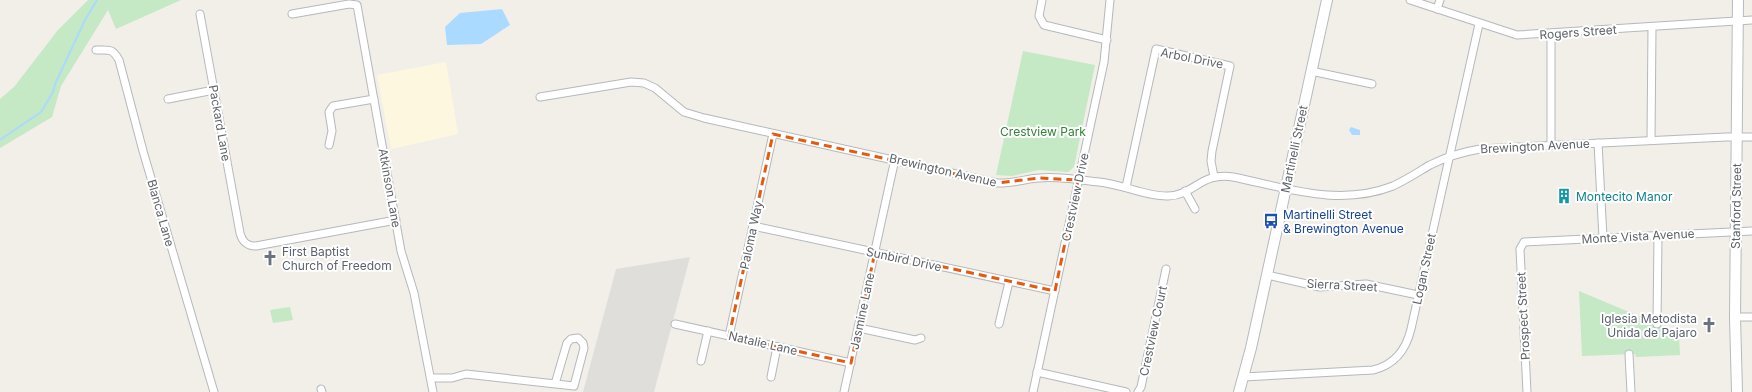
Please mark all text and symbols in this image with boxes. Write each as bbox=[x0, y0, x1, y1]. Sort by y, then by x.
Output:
street label: Rogers Street bbox=[1539, 22, 1617, 42]
street label: Arbol Drive bbox=[1159, 45, 1225, 71]
street label: Packard Lane bbox=[206, 84, 234, 162]
street label: Martinelli Street bbox=[1277, 104, 1311, 194]
park label: Crestview Park bbox=[1000, 124, 1086, 139]
street label: Brewington Avenue bbox=[1480, 136, 1590, 156]
street label: Atkinson Lane bbox=[376, 147, 404, 229]
street label: Brewington Avenue bbox=[888, 150, 998, 190]
street label: Crestview Drive bbox=[1058, 151, 1092, 243]
street label: Stanford Street bbox=[1728, 163, 1744, 249]
street label: Blanca Lane bbox=[144, 178, 178, 248]
building icon: Montecito Manor bbox=[1555, 187, 1573, 205]
place label: Montecito Manor bbox=[1576, 189, 1673, 204]
street label: Paloma Way bbox=[736, 199, 766, 271]
place label: Martinelli Street & Brewington Avenue bbox=[1283, 207, 1404, 236]
bus stop icon: Martinelli Street & Brewington Avenue bbox=[1262, 212, 1280, 230]
street label: Monte Vista Avenue bbox=[1581, 226, 1695, 246]
street label: Logan Street bbox=[1409, 232, 1439, 306]
place label: First Baptist Church of Freedom bbox=[282, 244, 392, 273]
street label: Sunbird Drive bbox=[865, 244, 943, 274]
church icon: First Baptist Church of Freedom bbox=[261, 249, 279, 267]
street label: Jasmine Lane bbox=[847, 271, 877, 351]
street label: Prospect Street bbox=[1513, 272, 1533, 360]
street label: Sierra Street bbox=[1306, 276, 1378, 294]
street label: Crestview Court bbox=[1136, 284, 1170, 378]
place label: Iglesia Metodista Unida de Pajaro bbox=[1601, 311, 1697, 340]
church icon: Iglesia Metodista Unida de Pajaro bbox=[1700, 316, 1718, 334]
street label: Natalie Lane bbox=[727, 328, 799, 358]

